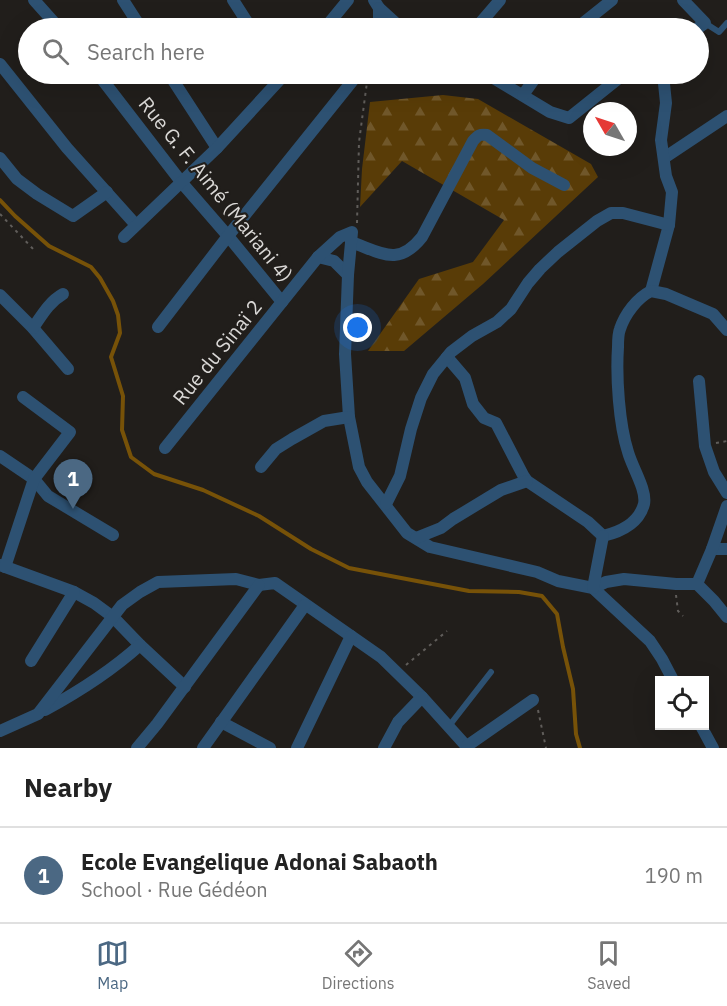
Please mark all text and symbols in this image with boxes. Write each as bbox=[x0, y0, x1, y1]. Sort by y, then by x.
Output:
search box bbox=[18, 18, 709, 84]
icon: search bbox=[39, 35, 72, 68]
text: Search here bbox=[87, 37, 205, 66]
street label: Rue G. F. Aimé (Mariani 4) bbox=[133, 91, 299, 287]
north arrow bbox=[583, 102, 637, 156]
street label: Rue du Sinaï 2 bbox=[166, 294, 268, 410]
your location bbox=[343, 313, 372, 342]
pin: 1 bbox=[54, 460, 92, 509]
map controls bbox=[655, 676, 709, 730]
button: locate bbox=[655, 676, 709, 730]
text: Nearby bbox=[24, 770, 112, 804]
text: Ecole Evangelique Adonai Sabaoth bbox=[81, 847, 438, 876]
text: 1 bbox=[38, 862, 50, 889]
text: 190 m bbox=[645, 862, 703, 889]
text: School · Rue Gédéon bbox=[81, 876, 268, 903]
tab: Map bbox=[96, 937, 129, 993]
tab: Directions bbox=[322, 937, 395, 993]
tab: Saved bbox=[587, 937, 631, 993]

